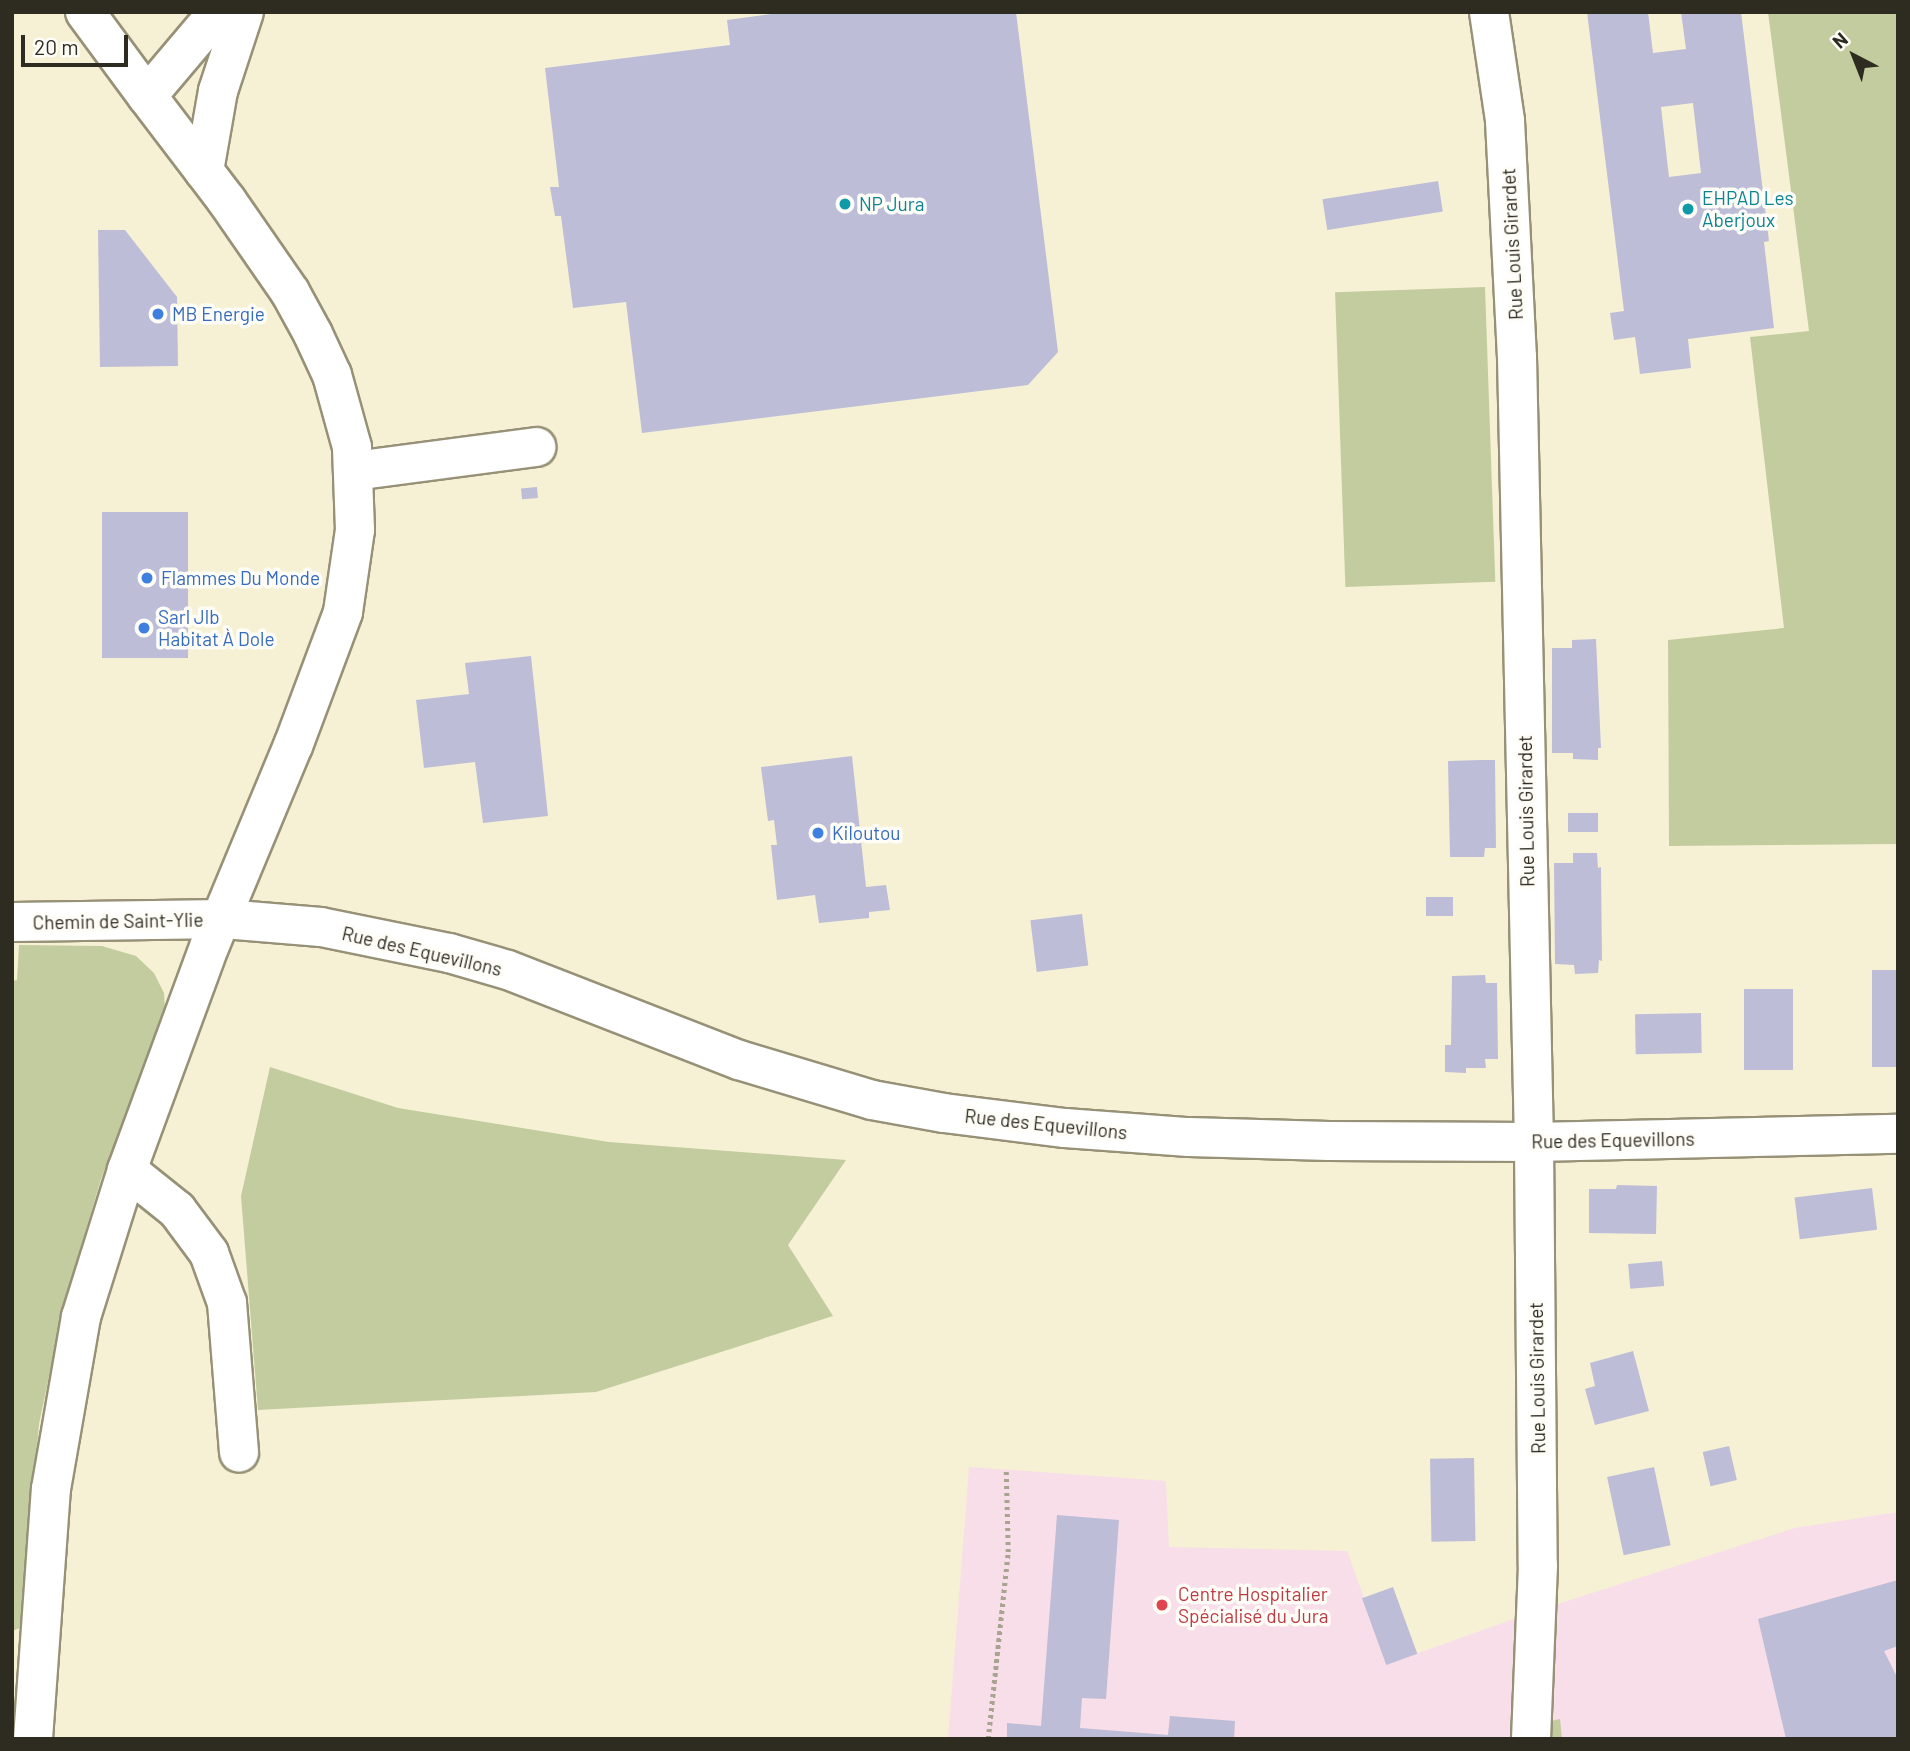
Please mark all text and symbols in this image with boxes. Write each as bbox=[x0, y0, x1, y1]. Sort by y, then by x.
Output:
scale bar bbox=[24, 21, 131, 65]
north arrow bbox=[1819, 21, 1889, 91]
text: N bbox=[1827, 27, 1852, 53]
text: 20 m bbox=[34, 34, 79, 59]
street label: Rue Louis Girardet bbox=[1497, 167, 1527, 321]
place label: EHPAD Les Aberjoux bbox=[1702, 187, 1794, 231]
place label: NP Jura bbox=[859, 193, 924, 215]
marker: NP Jura bbox=[837, 196, 853, 212]
marker: EHPAD Les Aberjoux bbox=[1680, 201, 1696, 217]
place label: MB Energie bbox=[172, 303, 265, 325]
marker: MB Energie bbox=[150, 306, 166, 322]
place label: Flammes Du Monde bbox=[161, 567, 320, 589]
marker: Flammes Du Monde bbox=[139, 570, 155, 586]
place label: Sarl Jlb Habitat À Dole bbox=[158, 606, 275, 650]
marker: Sarl Jlb Habitat À Dole bbox=[136, 620, 152, 636]
street label: Rue Louis Girardet bbox=[1513, 735, 1539, 887]
place label: Kiloutou bbox=[832, 822, 901, 844]
marker: Kiloutou bbox=[810, 825, 826, 841]
street label: Chemin de Saint-Ylie bbox=[32, 908, 204, 934]
street label: Rue des Equevillons bbox=[340, 922, 504, 980]
street label: Rue des Equevillons bbox=[964, 1104, 1128, 1144]
street label: Rue des Equevillons bbox=[1531, 1127, 1695, 1153]
street label: Rue Louis Girardet bbox=[1524, 1302, 1550, 1454]
place label: Centre Hospitalier Spécialisé du Jura bbox=[1178, 1583, 1328, 1627]
marker: Centre Hospitalier Spécialisé du Jura bbox=[1152, 1595, 1172, 1615]

